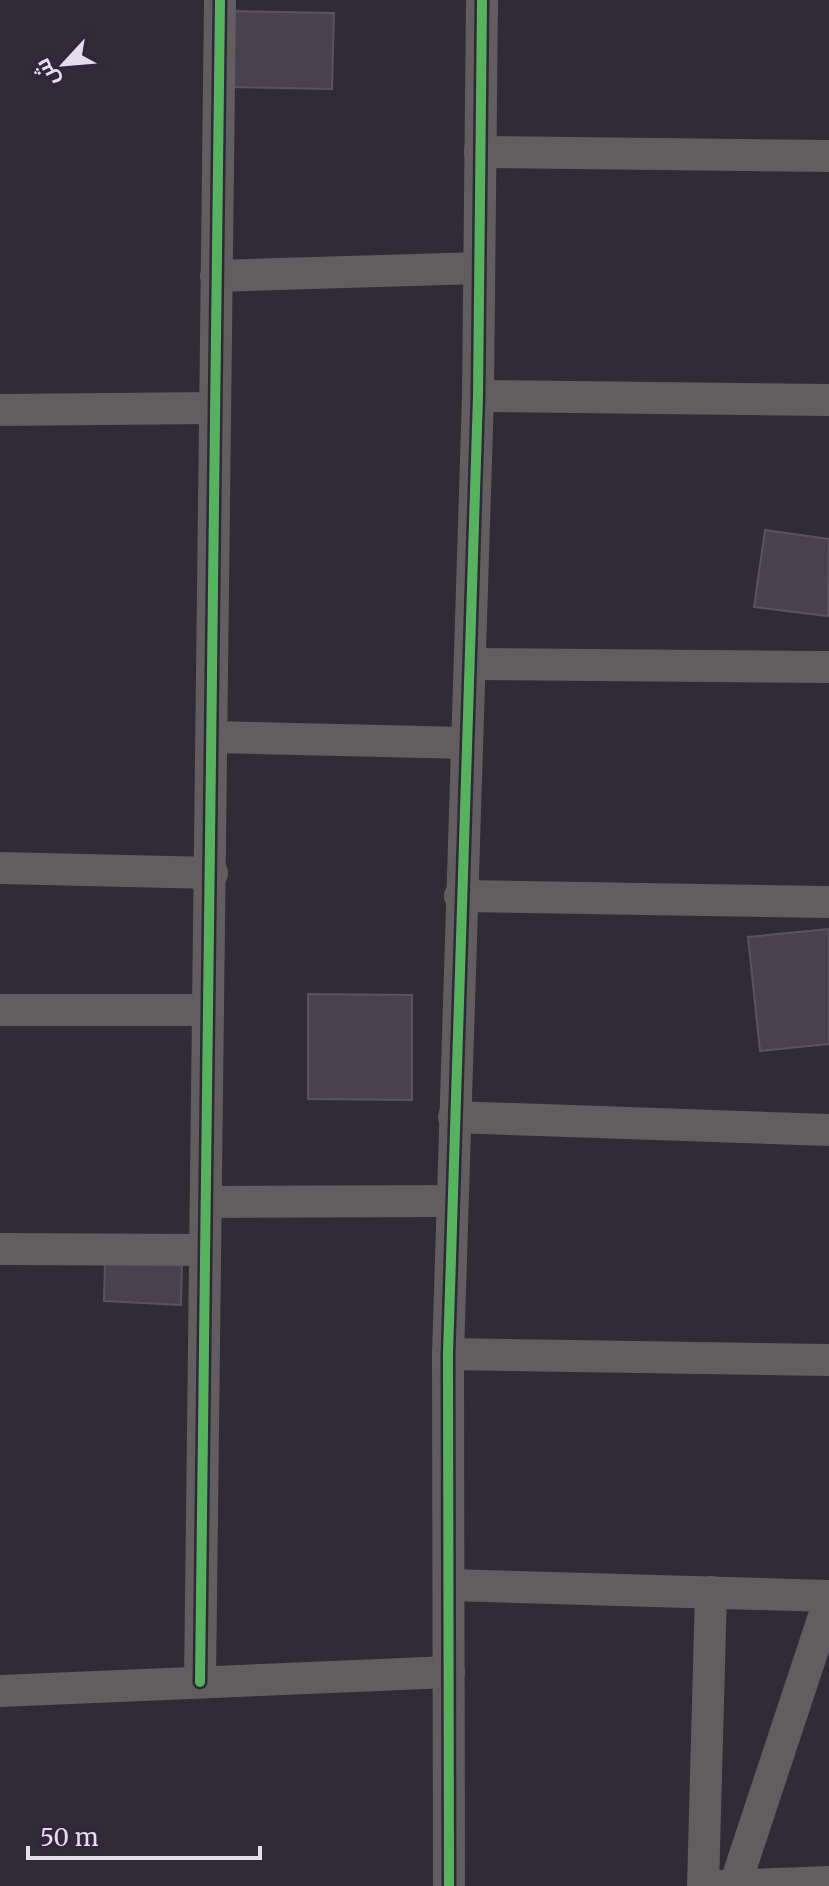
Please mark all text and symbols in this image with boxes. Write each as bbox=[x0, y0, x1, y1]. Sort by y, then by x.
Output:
north arrow bbox=[24, 24, 104, 104]
text: ش bbox=[27, 54, 65, 92]
scale bar bbox=[28, 1810, 260, 1860]
text: 50 m bbox=[40, 1822, 99, 1853]

